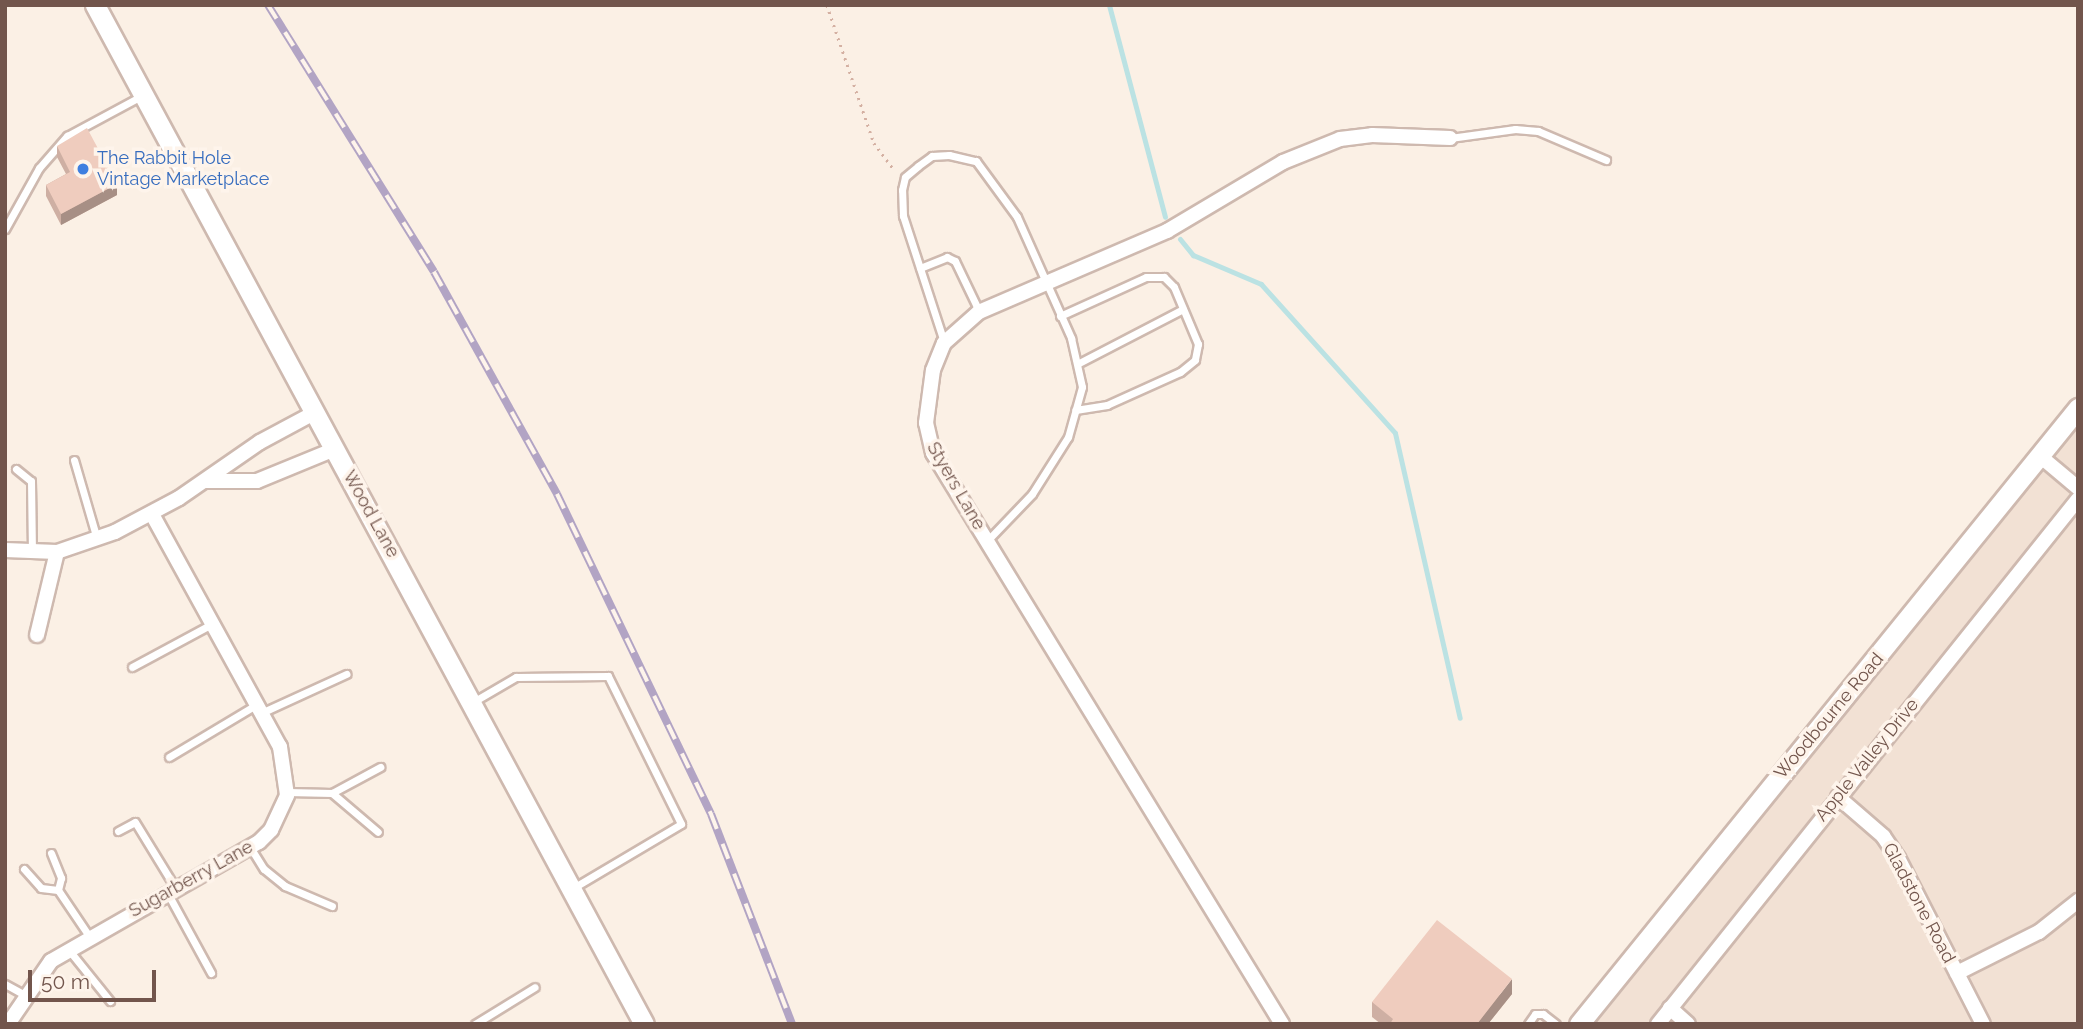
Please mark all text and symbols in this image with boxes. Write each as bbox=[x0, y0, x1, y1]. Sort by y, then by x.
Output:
place label: The Rabbit Hole Vintage Marketplace bbox=[97, 148, 269, 190]
marker: The Rabbit Hole Vintage Marketplace bbox=[75, 161, 91, 177]
street label: Styers Lane bbox=[922, 438, 990, 534]
street label: Wood Lane bbox=[338, 467, 404, 561]
street label: Woodbourne Road bbox=[1770, 649, 1888, 783]
street label: Apple Valley Drive bbox=[1810, 694, 1924, 826]
street label: Sugarberry Lane bbox=[125, 836, 257, 922]
street label: Gladstone Road bbox=[1878, 839, 1960, 967]
scale bar bbox=[32, 956, 159, 1000]
text: 50 m bbox=[41, 969, 90, 994]

